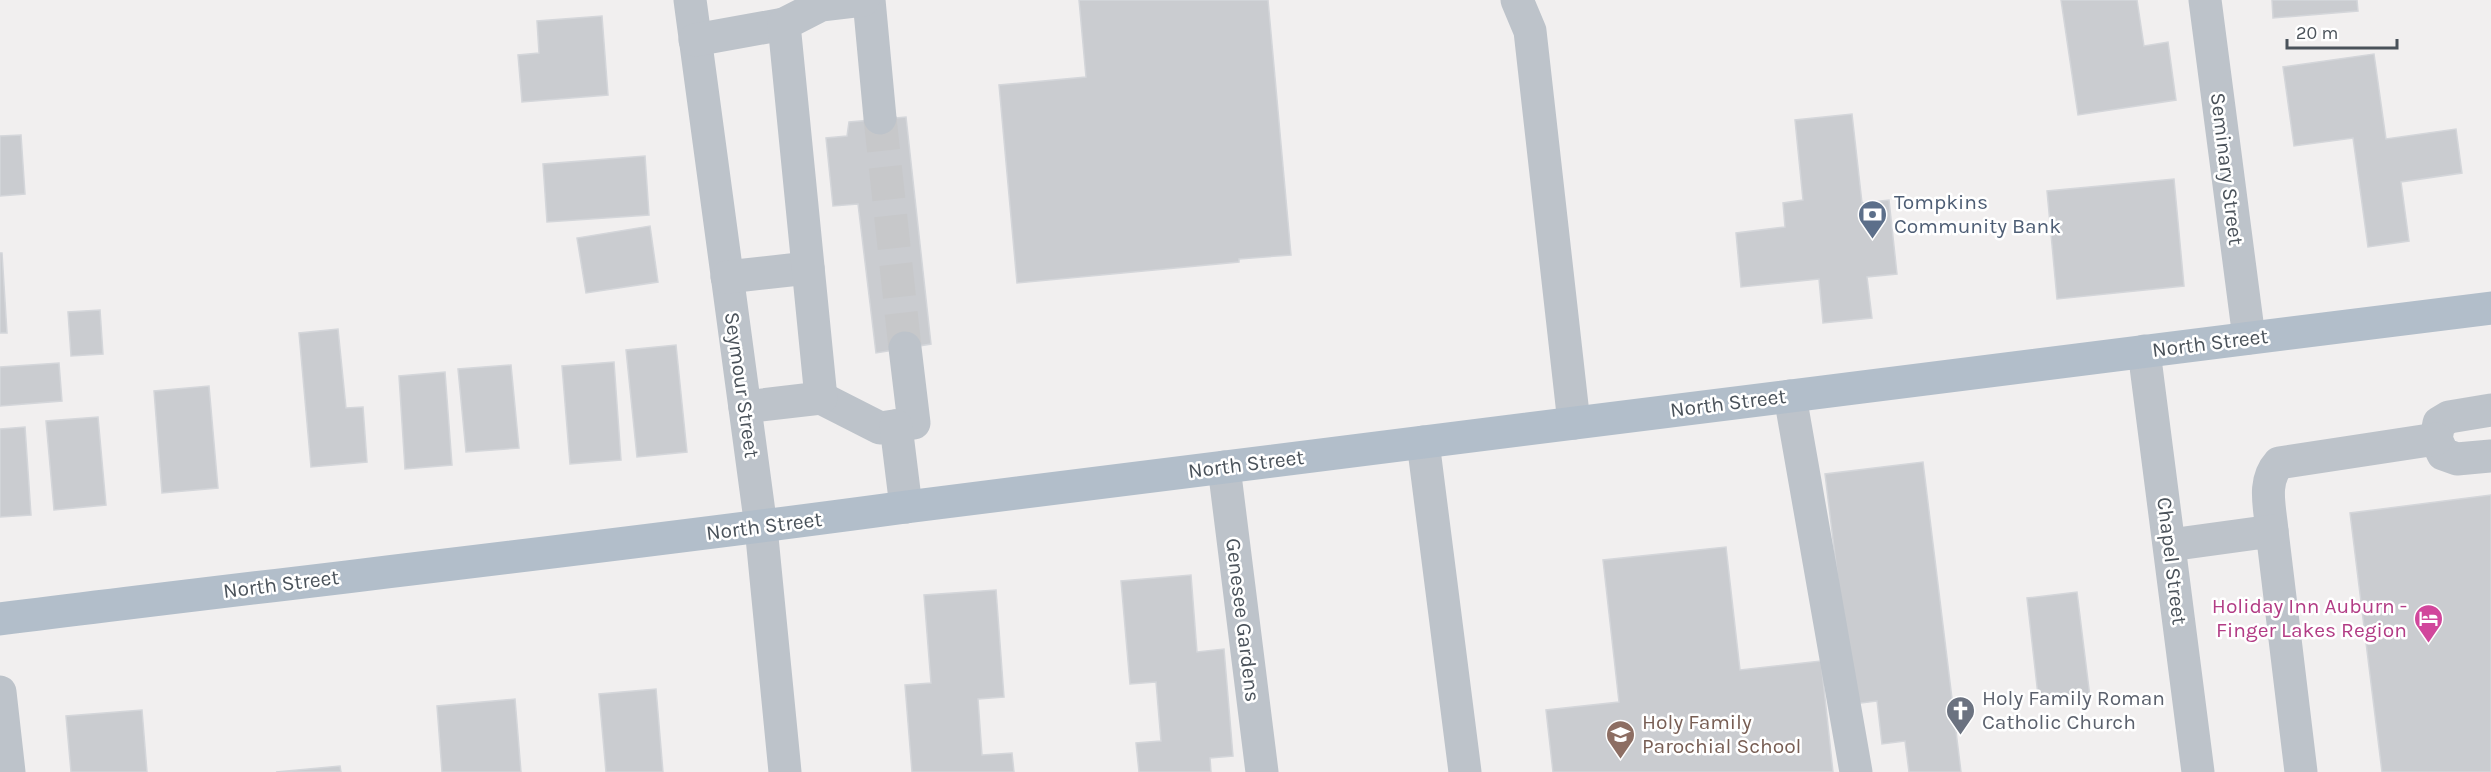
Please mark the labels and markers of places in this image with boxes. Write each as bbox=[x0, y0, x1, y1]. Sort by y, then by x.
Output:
place label: Tompkins Community Bank bbox=[1894, 190, 2061, 238]
bank icon: Tompkins Community Bank bbox=[1857, 198, 1889, 240]
place label: Holiday Inn Auburn - Finger Lakes Region bbox=[2212, 594, 2407, 642]
hotel icon: Holiday Inn Auburn - Finger Lakes Region bbox=[2412, 602, 2444, 644]
place label: Holy Family Roman Catholic Church bbox=[1982, 686, 2165, 734]
church icon: Holy Family Roman Catholic Church bbox=[1945, 694, 1977, 736]
place label: Holy Family Parochial School bbox=[1642, 710, 1801, 758]
school or university icon: Holy Family Parochial School bbox=[1605, 718, 1637, 760]

